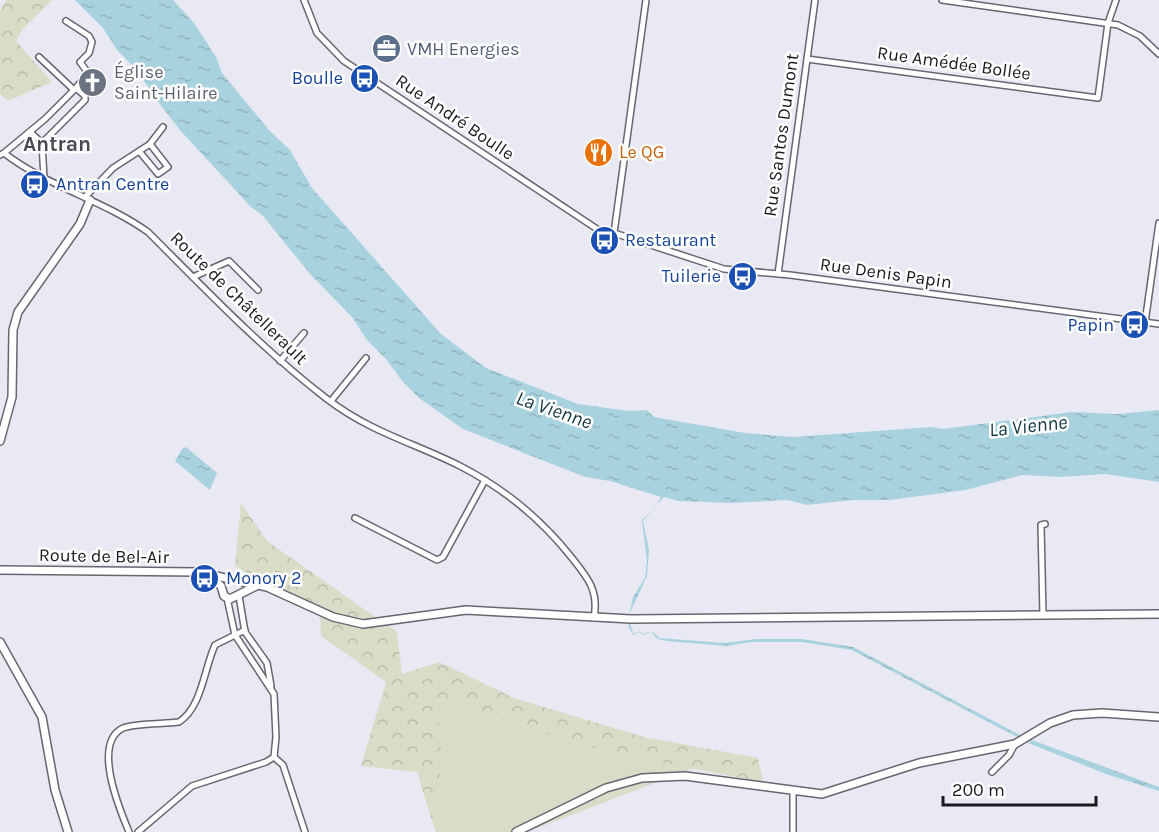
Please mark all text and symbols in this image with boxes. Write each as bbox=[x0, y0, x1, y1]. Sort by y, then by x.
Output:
office icon: VMH Energies bbox=[370, 33, 402, 65]
place label: VMH Energies bbox=[407, 38, 519, 60]
street label: Rue Amédée Bollée bbox=[876, 41, 1032, 85]
street label: Rue Santos Dumont bbox=[759, 52, 803, 218]
place label: Église Saint-Hilaire bbox=[114, 60, 218, 104]
bus stop icon: Boulle bbox=[348, 62, 380, 94]
church icon: Église Saint-Hilaire bbox=[77, 66, 109, 98]
place label: Boulle bbox=[292, 67, 343, 89]
street label: Rue André Boulle bbox=[391, 69, 519, 165]
district label: Antran bbox=[23, 132, 91, 156]
restaurant icon: Le QG bbox=[582, 136, 614, 168]
place label: Le QG bbox=[619, 141, 664, 163]
bus stop icon: Antran Centre bbox=[19, 168, 51, 200]
place label: Antran Centre bbox=[56, 173, 169, 195]
bus stop icon: Restaurant bbox=[588, 224, 620, 256]
street label: Route de Châtellerault bbox=[166, 227, 312, 369]
place label: Restaurant bbox=[625, 229, 717, 251]
street label: Rue Denis Papin bbox=[819, 253, 953, 293]
bus stop icon: Tuilerie bbox=[726, 260, 758, 292]
place label: Tuilerie bbox=[662, 265, 721, 287]
bus stop icon: Papin bbox=[1119, 309, 1151, 341]
place label: Papin bbox=[1067, 314, 1114, 336]
water label: La Vienne bbox=[513, 386, 595, 434]
water label: La Vienne bbox=[988, 410, 1068, 442]
street label: Route de Bel-Air bbox=[39, 544, 170, 568]
bus stop icon: Monory 2 bbox=[189, 562, 221, 594]
place label: Monory 2 bbox=[226, 567, 301, 589]
scale bar bbox=[943, 769, 1096, 807]
text: 200 m bbox=[952, 779, 1005, 801]

